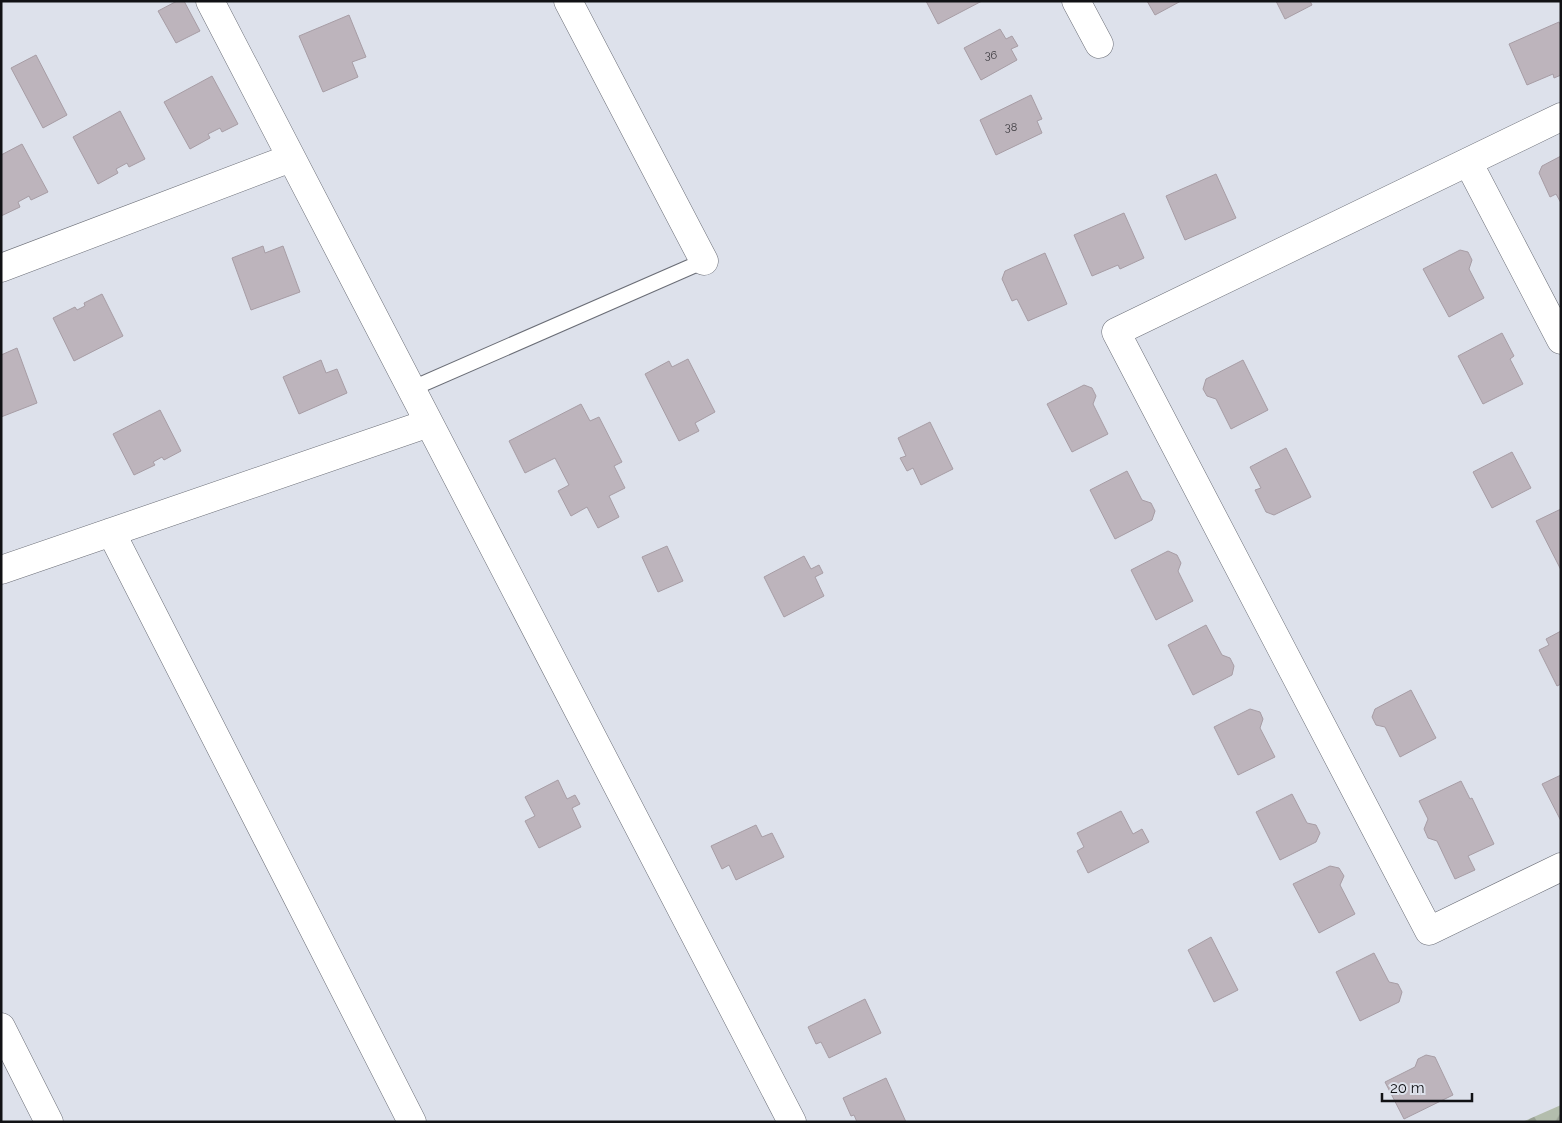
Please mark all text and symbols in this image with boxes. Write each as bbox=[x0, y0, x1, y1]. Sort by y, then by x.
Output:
house number: 36 bbox=[985, 49, 998, 62]
house number: 38 bbox=[1005, 121, 1017, 134]
scale bar bbox=[1382, 1070, 1472, 1102]
text: 20 m bbox=[1390, 1079, 1425, 1097]

